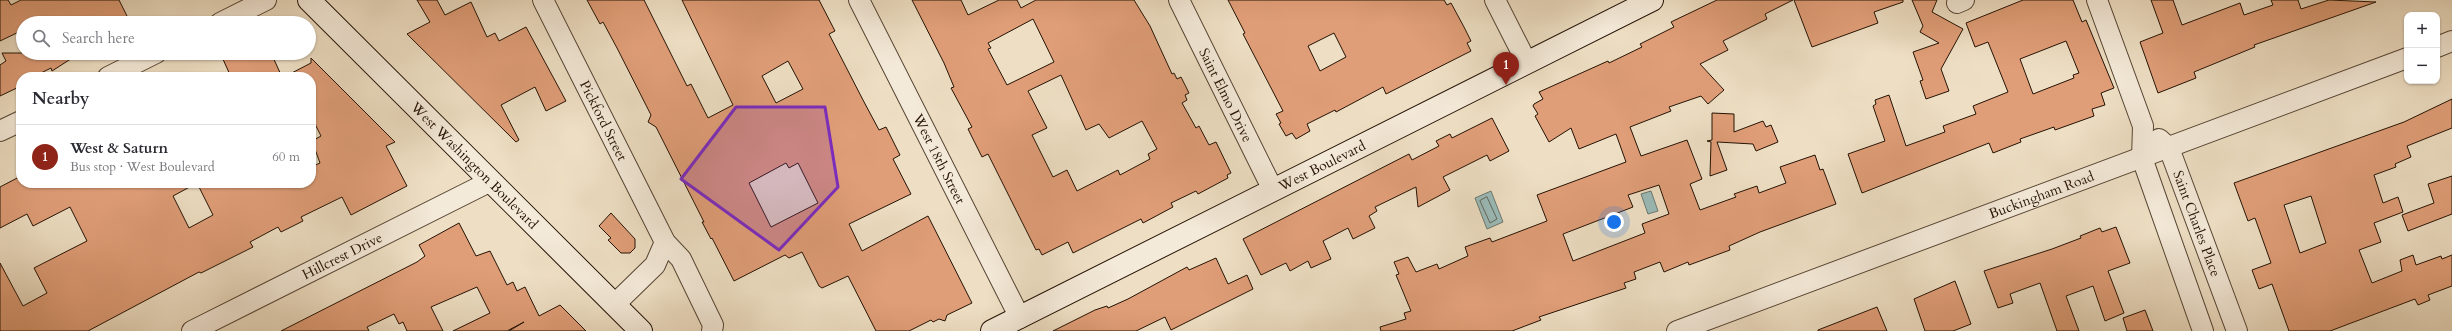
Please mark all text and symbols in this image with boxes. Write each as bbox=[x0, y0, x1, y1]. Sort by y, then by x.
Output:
map controls bbox=[2404, 12, 2440, 84]
button: + bbox=[2404, 12, 2440, 48]
search box bbox=[16, 16, 316, 60]
icon: search bbox=[30, 27, 52, 49]
text: Search here bbox=[62, 28, 135, 48]
street label: Saint Elmo Drive bbox=[1195, 45, 1257, 145]
button: − bbox=[2404, 48, 2440, 84]
pin: 1 bbox=[1493, 52, 1519, 85]
street label: Pickford Street bbox=[575, 77, 632, 165]
text: Nearby bbox=[32, 87, 89, 110]
street label: West Washington Boulevard bbox=[406, 97, 543, 233]
street label: West 18th Street bbox=[908, 110, 970, 208]
street label: West Boulevard bbox=[1274, 136, 1369, 196]
text: West & Saturn bbox=[70, 138, 168, 158]
text: 1 bbox=[42, 148, 48, 166]
text: 60 m bbox=[272, 148, 300, 166]
text: Bus stop · West Boulevard bbox=[70, 158, 215, 176]
street label: Buckingham Road bbox=[1986, 166, 2097, 223]
street label: Saint Charles Place bbox=[2169, 168, 2225, 279]
your location bbox=[1604, 212, 1624, 232]
street label: Hillcrest Drive bbox=[299, 228, 385, 284]

